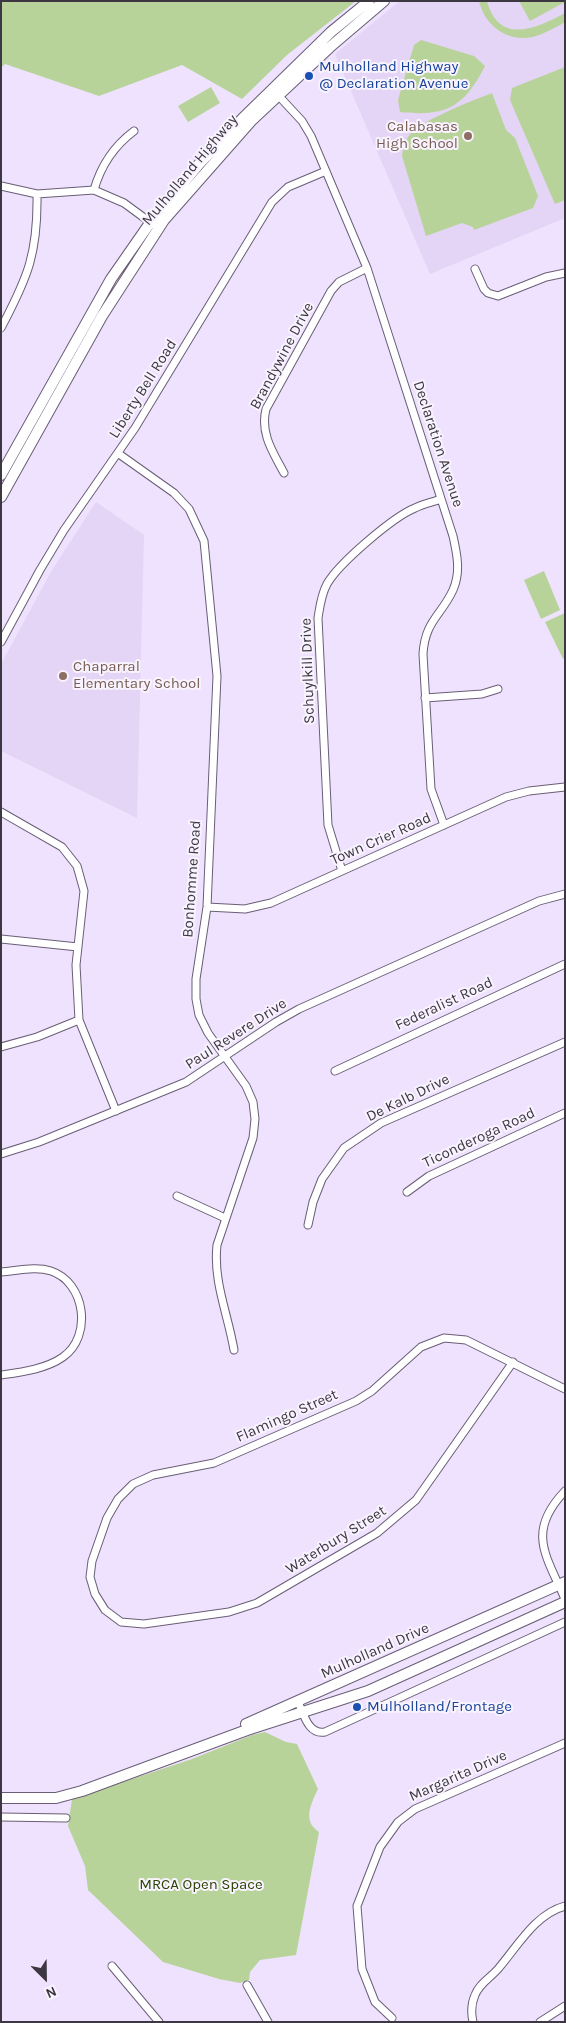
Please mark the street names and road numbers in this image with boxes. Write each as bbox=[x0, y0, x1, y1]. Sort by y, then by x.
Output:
street label: Mulholland Highway bbox=[138, 111, 242, 229]
street label: Brandywine Drive bbox=[246, 299, 318, 413]
street label: Liberty Bell Road bbox=[105, 336, 181, 442]
street label: Declaration Avenue bbox=[409, 379, 467, 509]
street label: Schuylkill Drive bbox=[297, 618, 319, 724]
street label: Town Crier Road bbox=[328, 809, 434, 869]
street label: Bonhomme Road bbox=[179, 820, 205, 938]
street label: Federalist Road bbox=[392, 974, 496, 1034]
street label: Paul Revere Drive bbox=[182, 995, 290, 1073]
street label: De Kalb Drive bbox=[364, 1070, 452, 1126]
street label: Ticonderoga Road bbox=[420, 1104, 538, 1172]
street label: Flamingo Street bbox=[233, 1386, 341, 1446]
street label: Waterbury Street bbox=[282, 1502, 390, 1578]
street label: Mulholland Drive bbox=[318, 1619, 432, 1683]
street label: Margarita Drive bbox=[406, 1746, 510, 1806]

